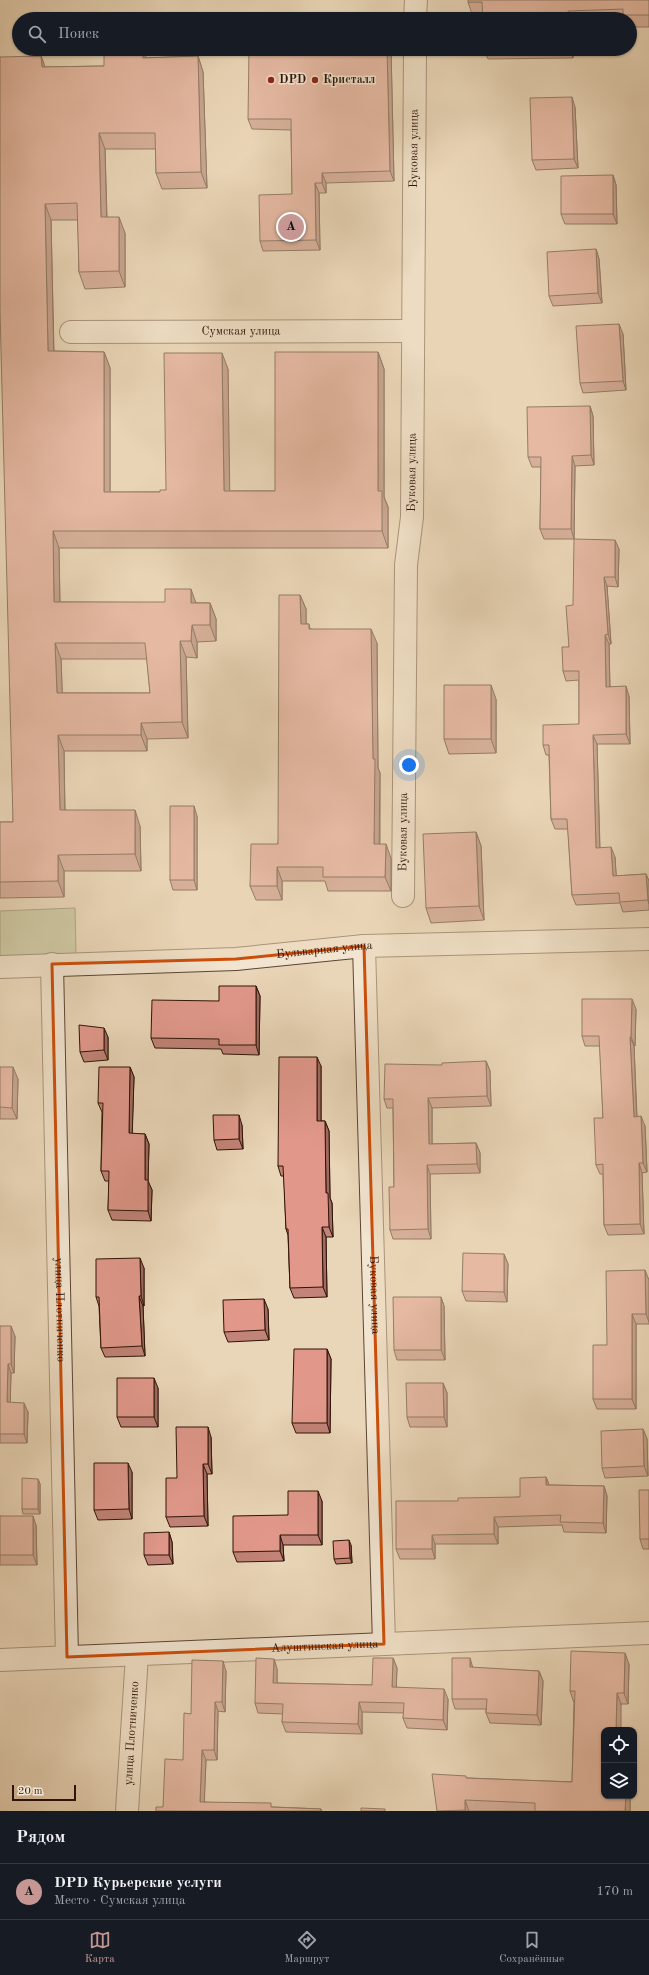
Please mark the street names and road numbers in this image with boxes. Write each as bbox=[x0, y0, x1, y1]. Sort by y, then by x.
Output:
street label: Буковая улица bbox=[408, 109, 421, 188]
street label: Сумская улица bbox=[202, 325, 281, 338]
street label: Буковая улица bbox=[406, 433, 419, 512]
street label: Буковая улица bbox=[397, 792, 410, 872]
street label: Бульварная улица bbox=[276, 940, 373, 961]
street label: Буковая улица bbox=[367, 1255, 381, 1335]
street label: улица Плотниченко bbox=[52, 1258, 67, 1362]
street label: Алуштинская улица bbox=[271, 1638, 379, 1655]
street label: улица Плотниченко bbox=[123, 1681, 141, 1786]

